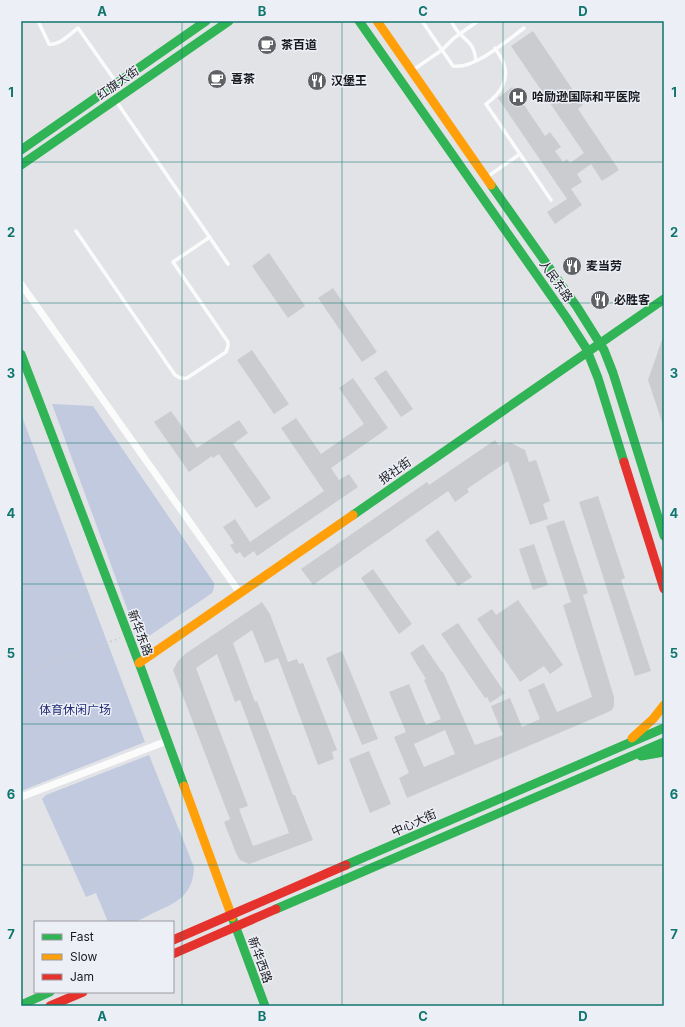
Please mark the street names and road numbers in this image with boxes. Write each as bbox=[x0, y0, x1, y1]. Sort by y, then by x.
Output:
street label: 红旗大街 bbox=[94, 63, 142, 103]
street label: 人民东路 bbox=[536, 257, 576, 305]
street label: 报社街 bbox=[376, 454, 414, 487]
street label: 新华东路 bbox=[125, 608, 156, 658]
street label: 中心大街 bbox=[389, 806, 439, 839]
street label: 新华西路 bbox=[245, 935, 276, 985]

